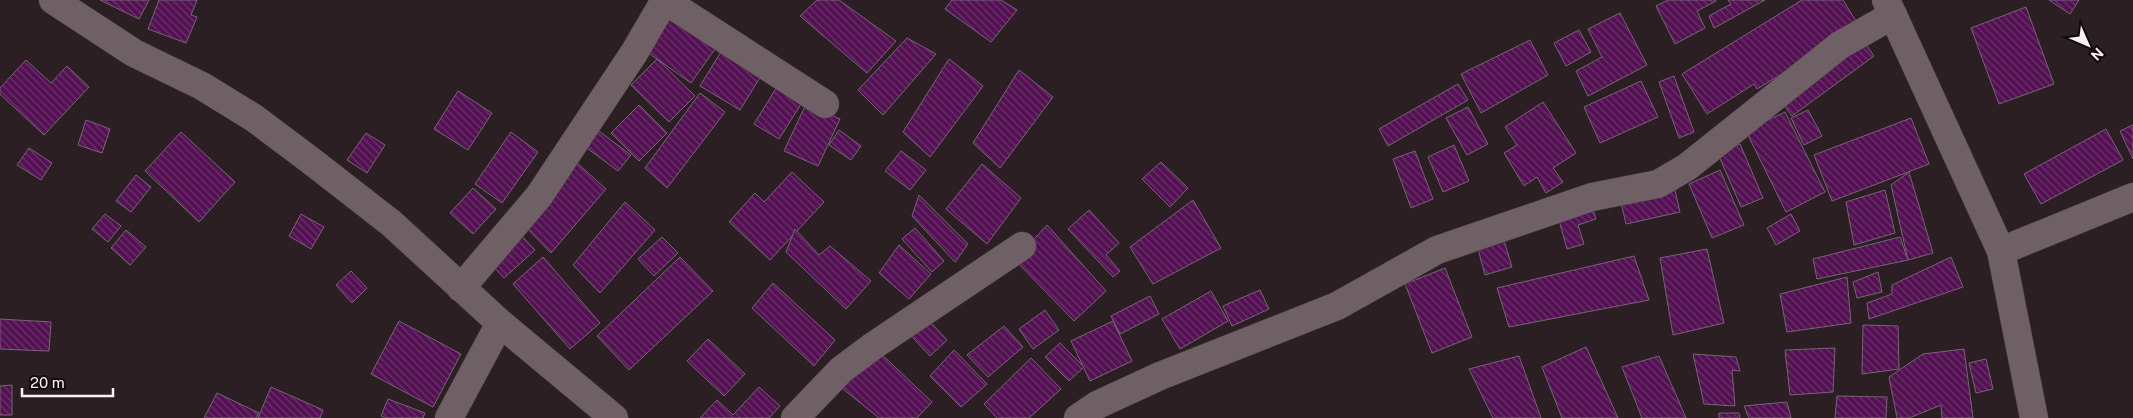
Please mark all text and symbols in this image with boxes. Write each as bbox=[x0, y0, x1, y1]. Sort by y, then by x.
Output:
north arrow bbox=[2063, 20, 2113, 70]
text: N bbox=[2088, 45, 2107, 64]
scale bar bbox=[22, 366, 114, 398]
text: 20 m bbox=[30, 374, 65, 391]

